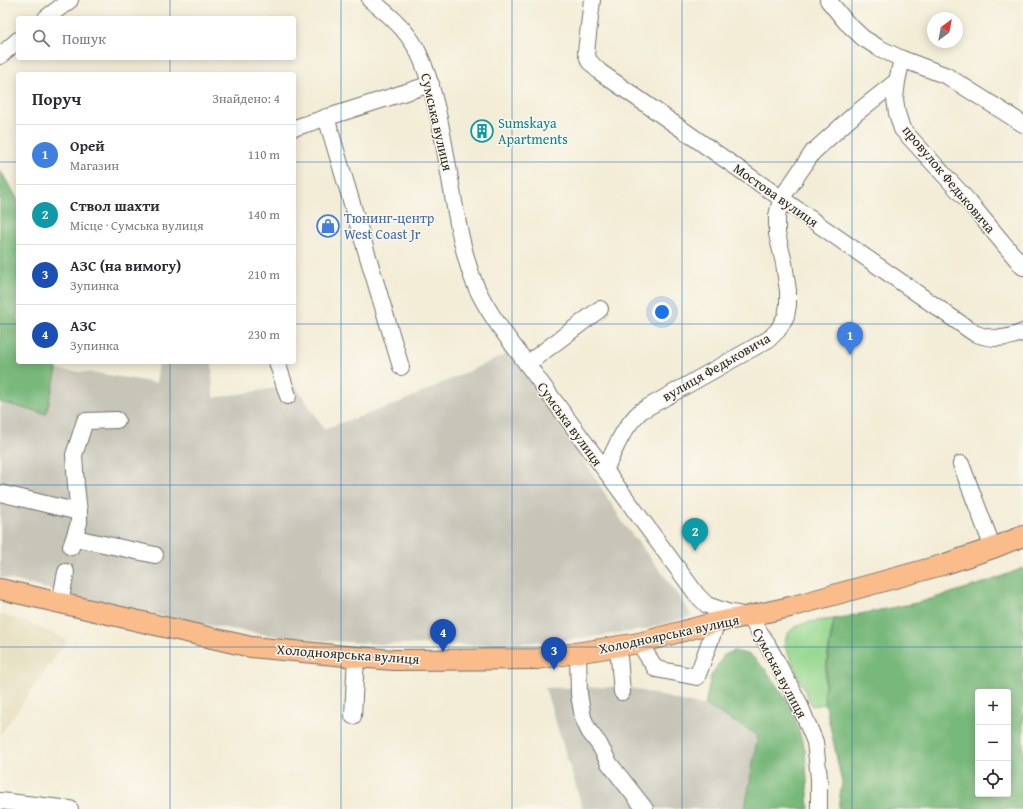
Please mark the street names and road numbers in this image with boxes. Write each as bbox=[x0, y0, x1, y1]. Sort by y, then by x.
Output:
street label: Сумська вулиця bbox=[416, 71, 458, 173]
street label: провулок Федьковича bbox=[898, 121, 1000, 238]
street label: Мостова вулиця bbox=[729, 158, 823, 232]
street label: вулиця Федьковича bbox=[658, 328, 774, 406]
street label: Сумська вулиця bbox=[533, 378, 607, 470]
street label: Холодноярська вулиця bbox=[597, 609, 741, 659]
street label: Сумська вулиця bbox=[748, 624, 812, 722]
street label: Холодноярська вулиця bbox=[276, 639, 420, 669]

